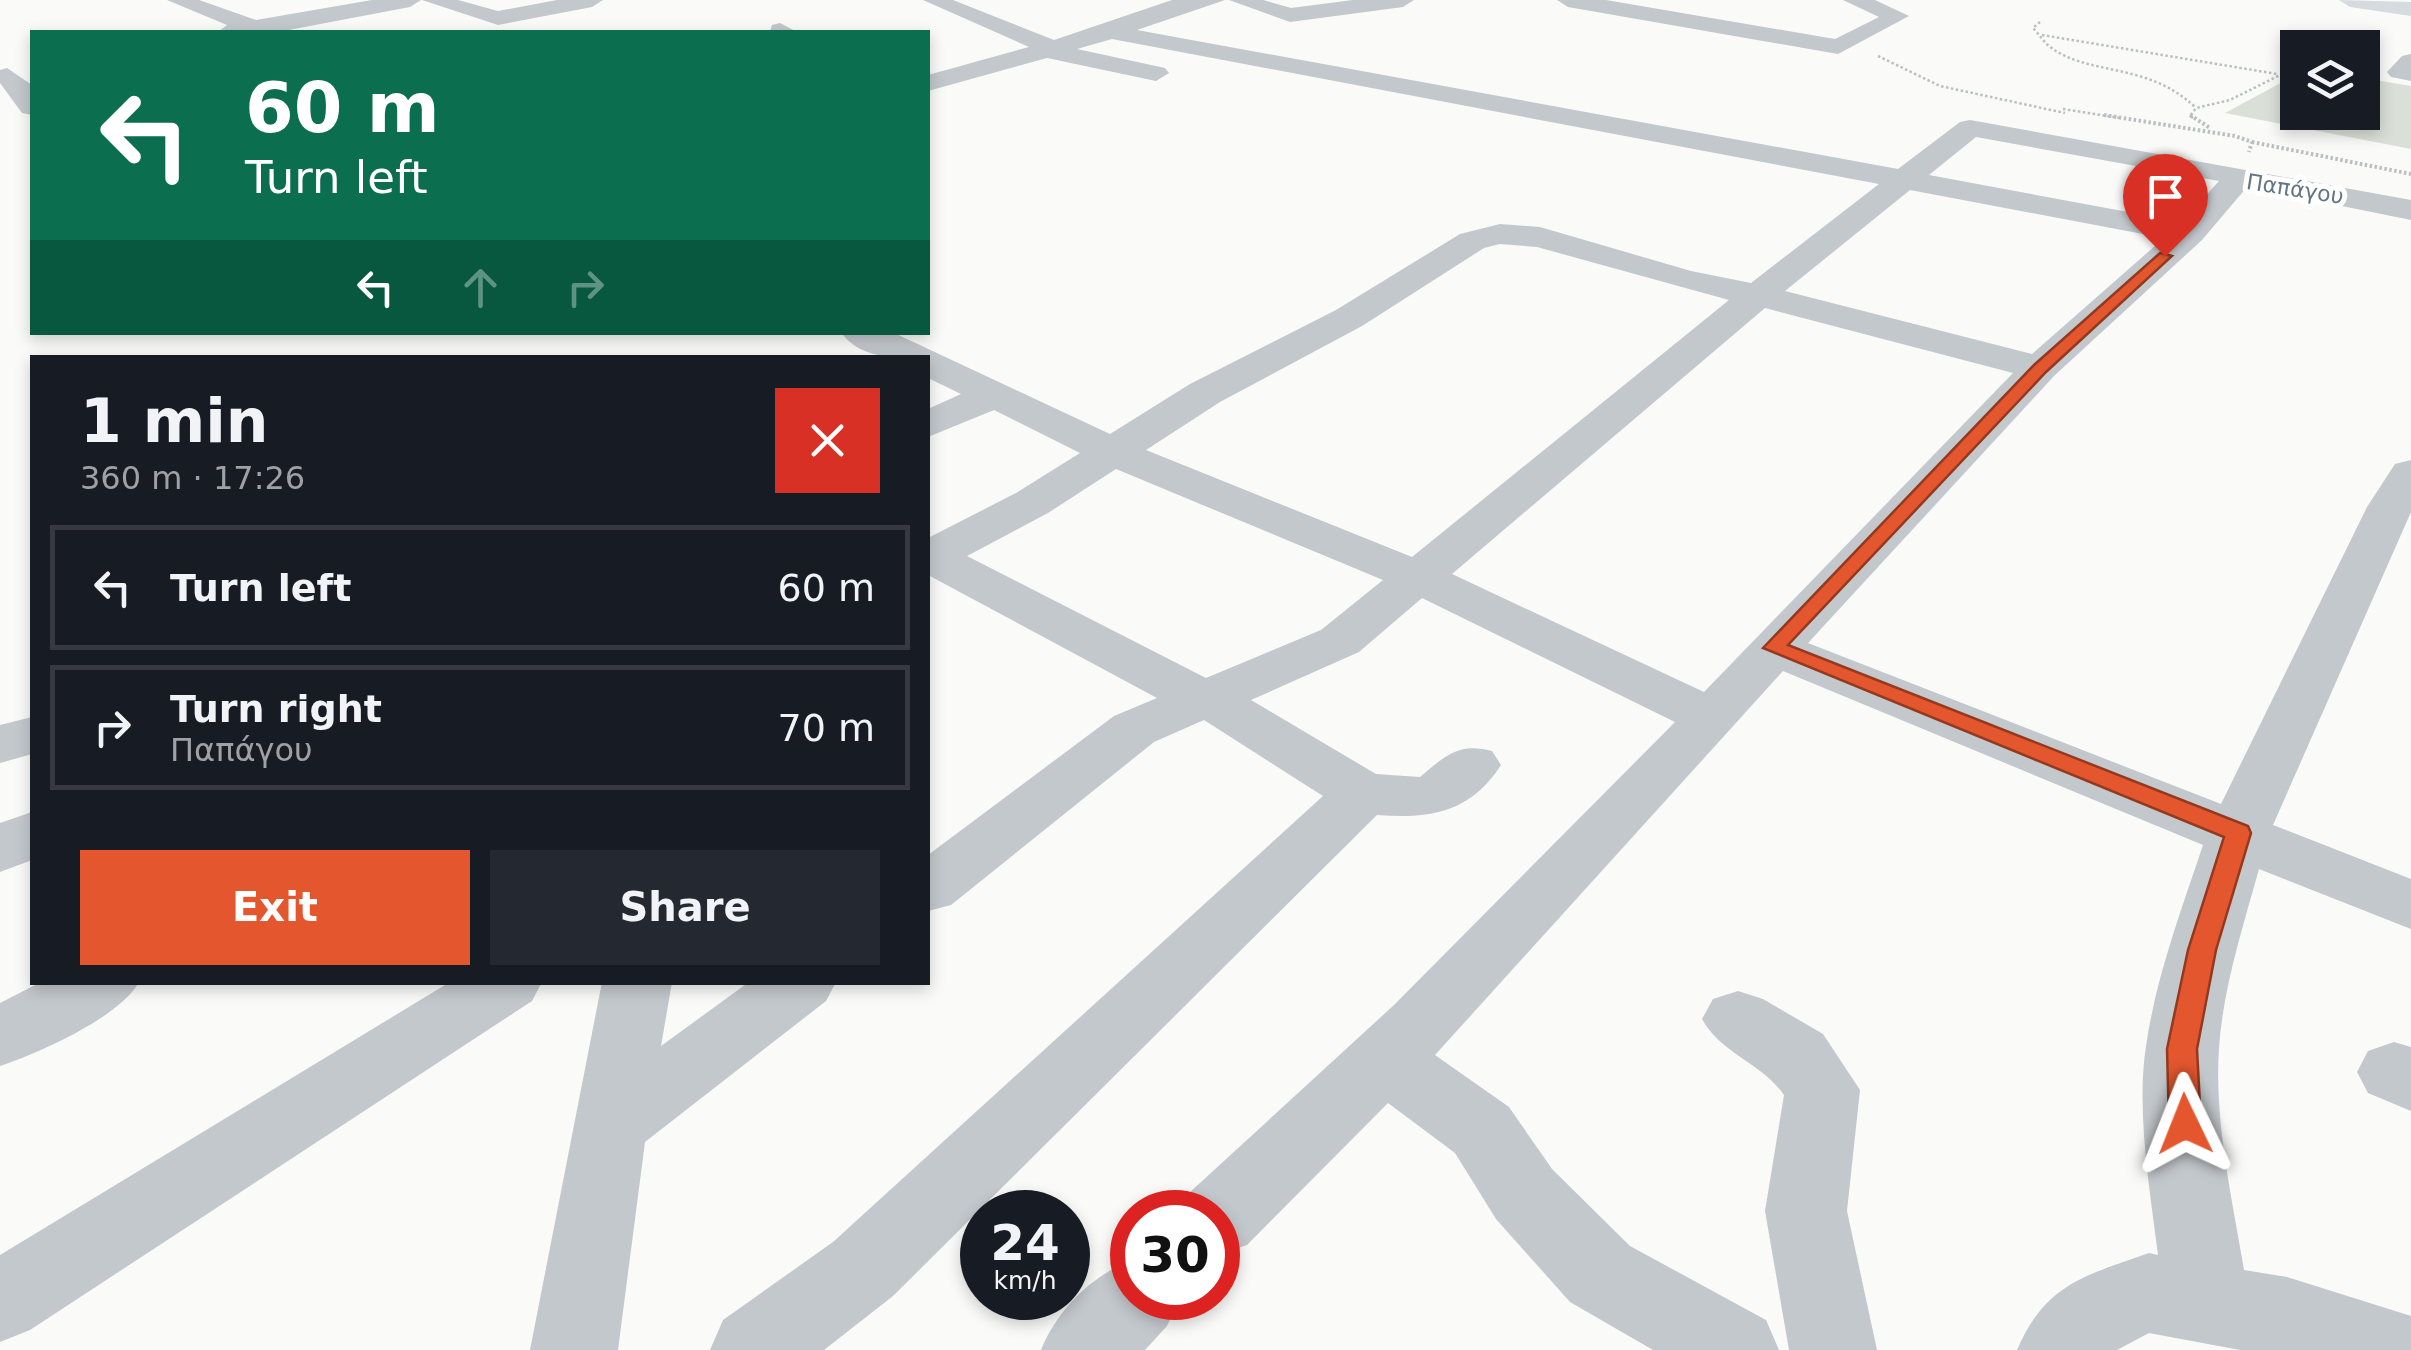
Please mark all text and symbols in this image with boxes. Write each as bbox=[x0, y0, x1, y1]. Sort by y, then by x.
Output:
map controls bbox=[2280, 30, 2380, 130]
button: layers bbox=[2280, 30, 2380, 130]
text: 60 m bbox=[245, 67, 440, 149]
icon: left bbox=[80, 70, 210, 200]
text: Turn left bbox=[245, 151, 428, 204]
pin bbox=[2123, 154, 2208, 257]
icon: arrive bbox=[2138, 169, 2193, 224]
street label: Παπάγου bbox=[2245, 169, 2345, 209]
icon: left bbox=[348, 260, 403, 315]
icon: ahead bbox=[453, 260, 508, 315]
icon: right bbox=[558, 260, 613, 315]
text: 1 min bbox=[80, 386, 268, 456]
button: close bbox=[775, 388, 880, 493]
text: 360 m · 17:26 bbox=[80, 459, 305, 497]
icon: left bbox=[85, 560, 140, 615]
text: Turn left bbox=[170, 566, 351, 610]
text: 60 m bbox=[778, 566, 875, 610]
text: Turn right bbox=[170, 687, 382, 731]
icon: right bbox=[85, 700, 140, 755]
text: 70 m bbox=[778, 706, 875, 750]
text: Παπάγου bbox=[170, 731, 313, 769]
button: Exit bbox=[80, 850, 470, 965]
button: Share bbox=[490, 850, 880, 965]
position arrow bbox=[2133, 1072, 2237, 1176]
speed limit sign: 30 bbox=[1110, 1190, 1240, 1320]
text: 24 bbox=[990, 1214, 1060, 1272]
text: km/h bbox=[993, 1266, 1057, 1295]

